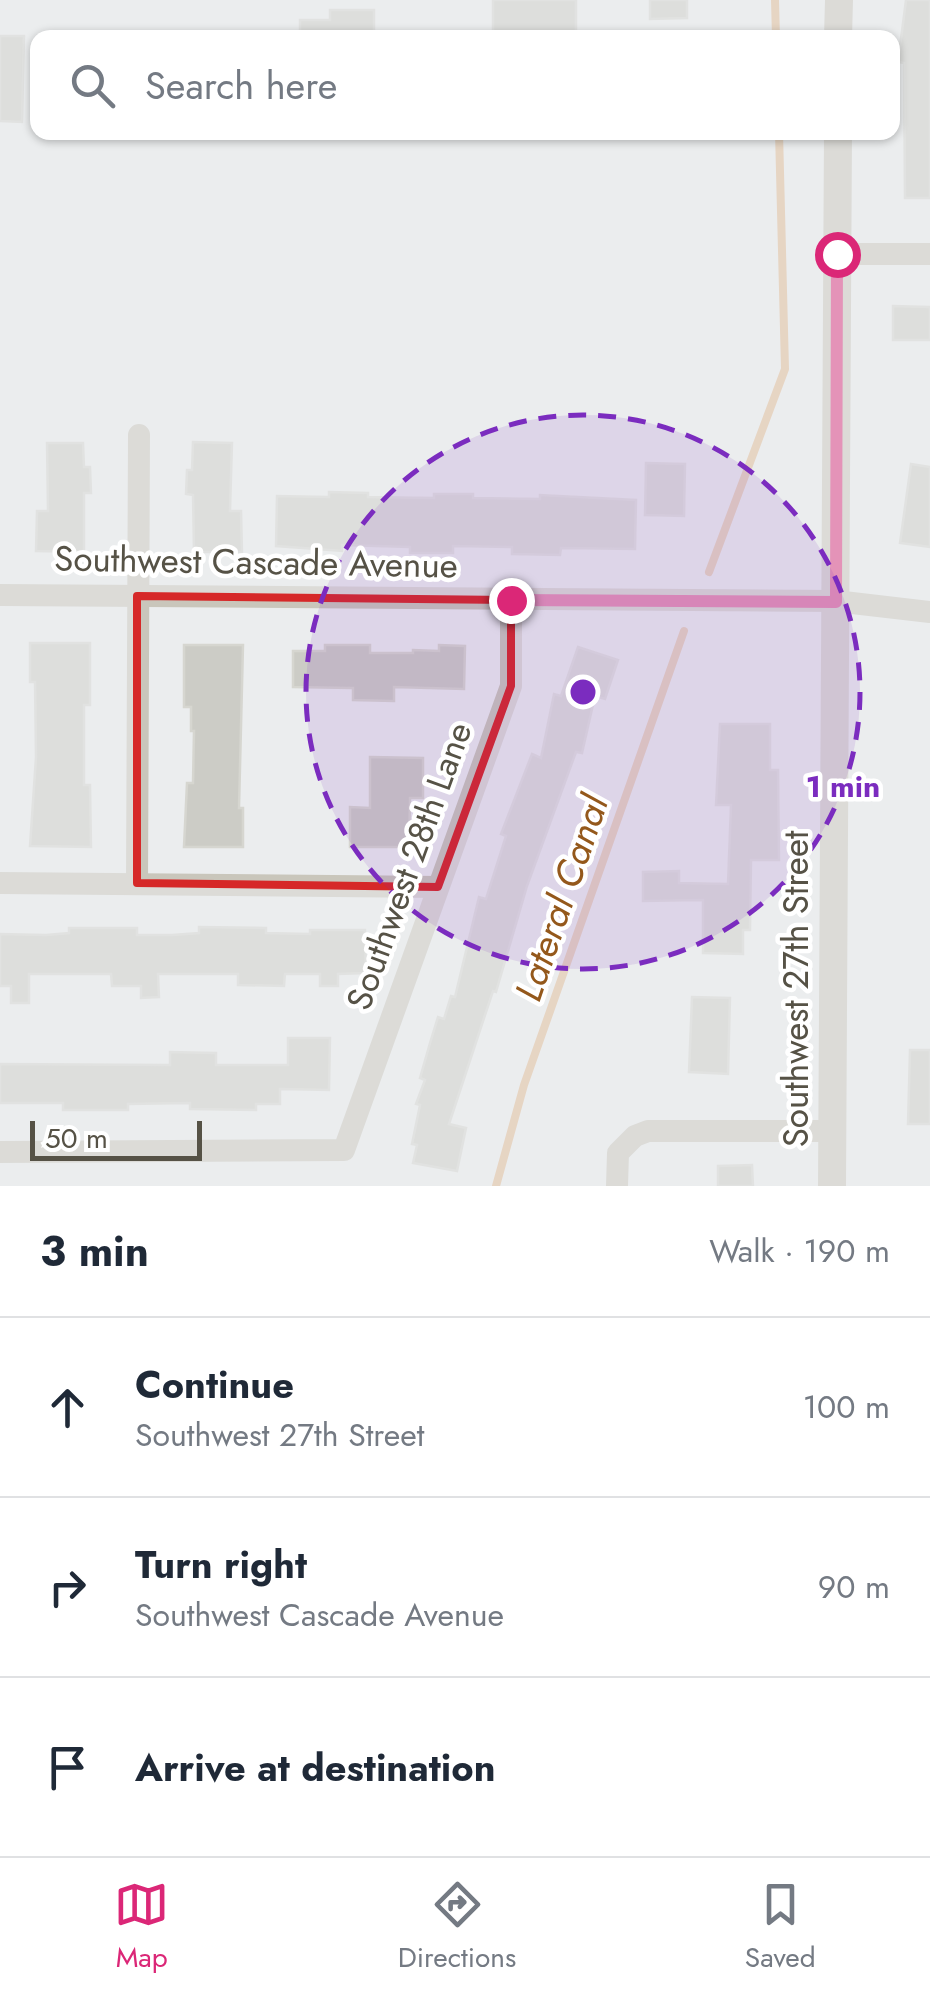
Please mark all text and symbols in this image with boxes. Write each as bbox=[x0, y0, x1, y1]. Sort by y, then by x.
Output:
search box bbox=[30, 30, 900, 140]
icon: search bbox=[65, 58, 120, 113]
text: Search here bbox=[145, 58, 337, 113]
route start bbox=[815, 232, 861, 278]
street label: Southwest Cascade Avenue bbox=[54, 533, 458, 591]
route end bbox=[489, 578, 535, 624]
centre of rings bbox=[565, 674, 601, 710]
street label: Southwest 28th Lane bbox=[334, 715, 484, 1017]
text: 1 min bbox=[806, 765, 880, 808]
water label: Lateral Canal bbox=[500, 786, 622, 1008]
street label: Southwest 27th Street bbox=[771, 830, 821, 1147]
scale bar bbox=[30, 1116, 202, 1160]
text: 50 m bbox=[45, 1118, 108, 1159]
text: 3 min bbox=[40, 1221, 149, 1282]
text: Walk · 190 m bbox=[709, 1228, 890, 1274]
text: Continue bbox=[135, 1357, 294, 1412]
icon: ahead bbox=[40, 1380, 95, 1435]
text: 100 m bbox=[803, 1384, 890, 1430]
text: Southwest 27th Street bbox=[135, 1412, 425, 1458]
text: Turn right bbox=[135, 1537, 307, 1592]
icon: right bbox=[40, 1560, 95, 1615]
text: 90 m bbox=[818, 1564, 890, 1610]
text: Southwest Cascade Avenue bbox=[135, 1592, 504, 1638]
icon: arrive bbox=[40, 1740, 95, 1795]
text: Arrive at destination bbox=[135, 1740, 496, 1795]
tab: Map bbox=[114, 1877, 169, 1978]
tab: Directions bbox=[398, 1877, 516, 1978]
tab: Saved bbox=[745, 1877, 816, 1978]

